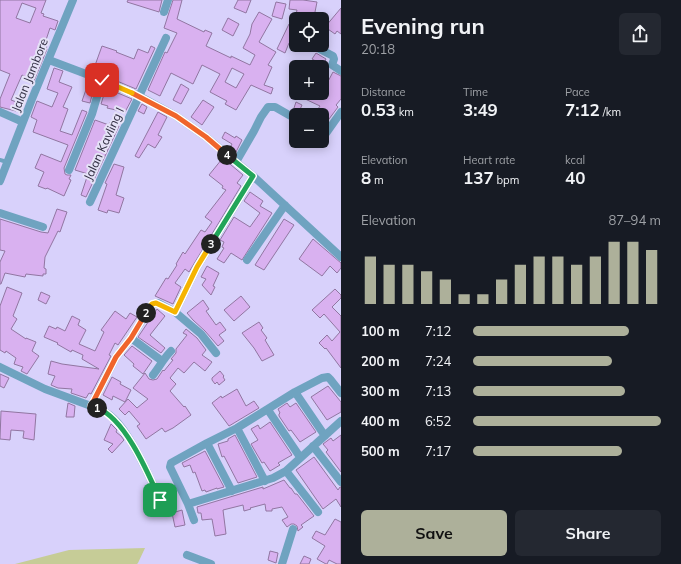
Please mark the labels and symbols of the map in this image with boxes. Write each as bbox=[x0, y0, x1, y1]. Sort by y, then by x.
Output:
street label: Jalan Jambore bbox=[8, 36, 51, 114]
pin bbox=[85, 63, 119, 97]
street label: Jalan Kavling I bbox=[80, 105, 127, 183]
pin: 4 bbox=[217, 145, 237, 165]
pin: 3 bbox=[201, 234, 221, 254]
pin: 2 bbox=[136, 303, 156, 323]
pin: 1 bbox=[87, 398, 107, 418]
pin bbox=[143, 483, 177, 517]

